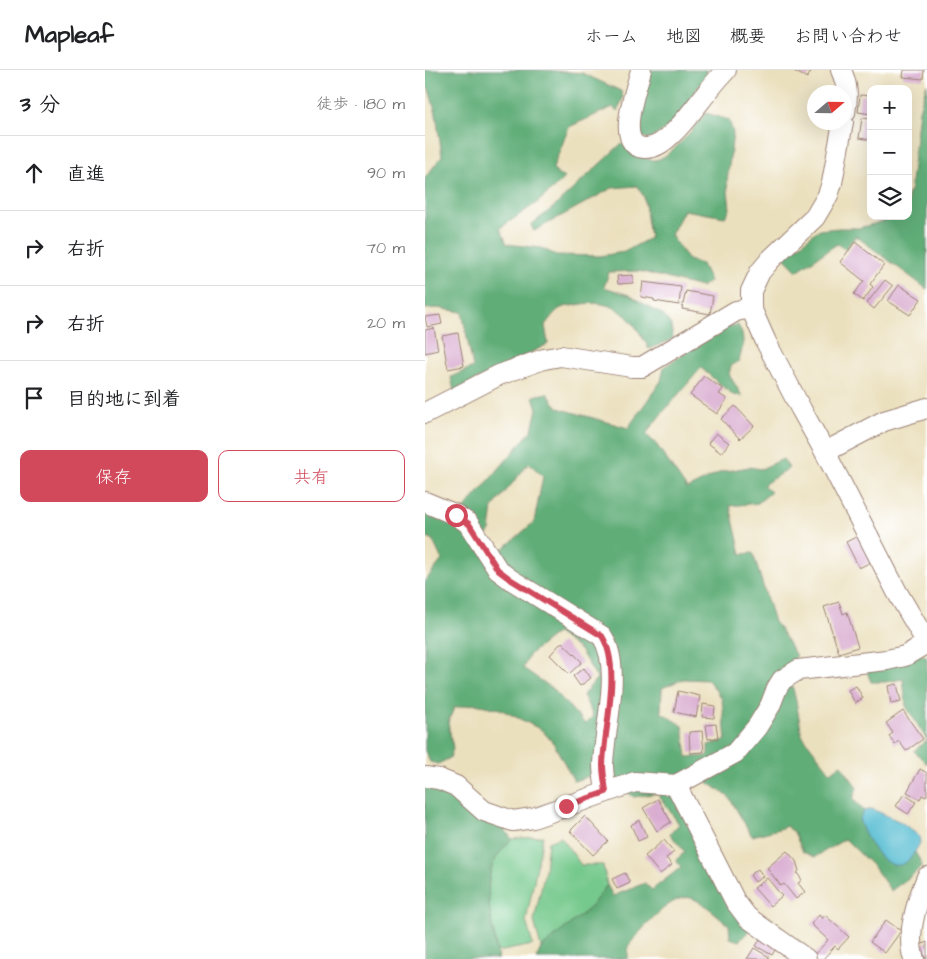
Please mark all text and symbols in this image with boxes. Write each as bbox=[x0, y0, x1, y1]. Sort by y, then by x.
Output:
text: Mapleaf bbox=[25, 18, 114, 52]
text: ホーム bbox=[585, 24, 638, 49]
text: 地図 bbox=[666, 24, 702, 49]
text: 概要 bbox=[730, 24, 766, 49]
text: お問い合わせ bbox=[794, 24, 902, 49]
north arrow bbox=[807, 85, 852, 130]
map controls bbox=[867, 85, 912, 220]
button: + bbox=[867, 85, 912, 130]
text: 3 分 bbox=[20, 90, 60, 119]
text: 徒歩 · 180 m bbox=[317, 93, 405, 115]
button: − bbox=[867, 130, 912, 175]
icon: ahead bbox=[20, 159, 48, 187]
text: 直進 bbox=[67, 161, 105, 188]
text: 90 m bbox=[367, 162, 405, 184]
button: layers bbox=[867, 175, 912, 220]
icon: right bbox=[20, 234, 48, 262]
text: 右折 bbox=[67, 236, 105, 263]
text: 70 m bbox=[366, 237, 405, 259]
icon: right bbox=[20, 309, 48, 337]
text: 右折 bbox=[67, 311, 105, 338]
text: 20 m bbox=[367, 312, 405, 334]
icon: arrive bbox=[20, 384, 48, 412]
text: 目的地に到着 bbox=[67, 386, 181, 413]
button: 保存 bbox=[20, 450, 208, 502]
button: 共有 bbox=[218, 450, 405, 502]
route start bbox=[445, 504, 468, 527]
route end bbox=[555, 795, 578, 818]

